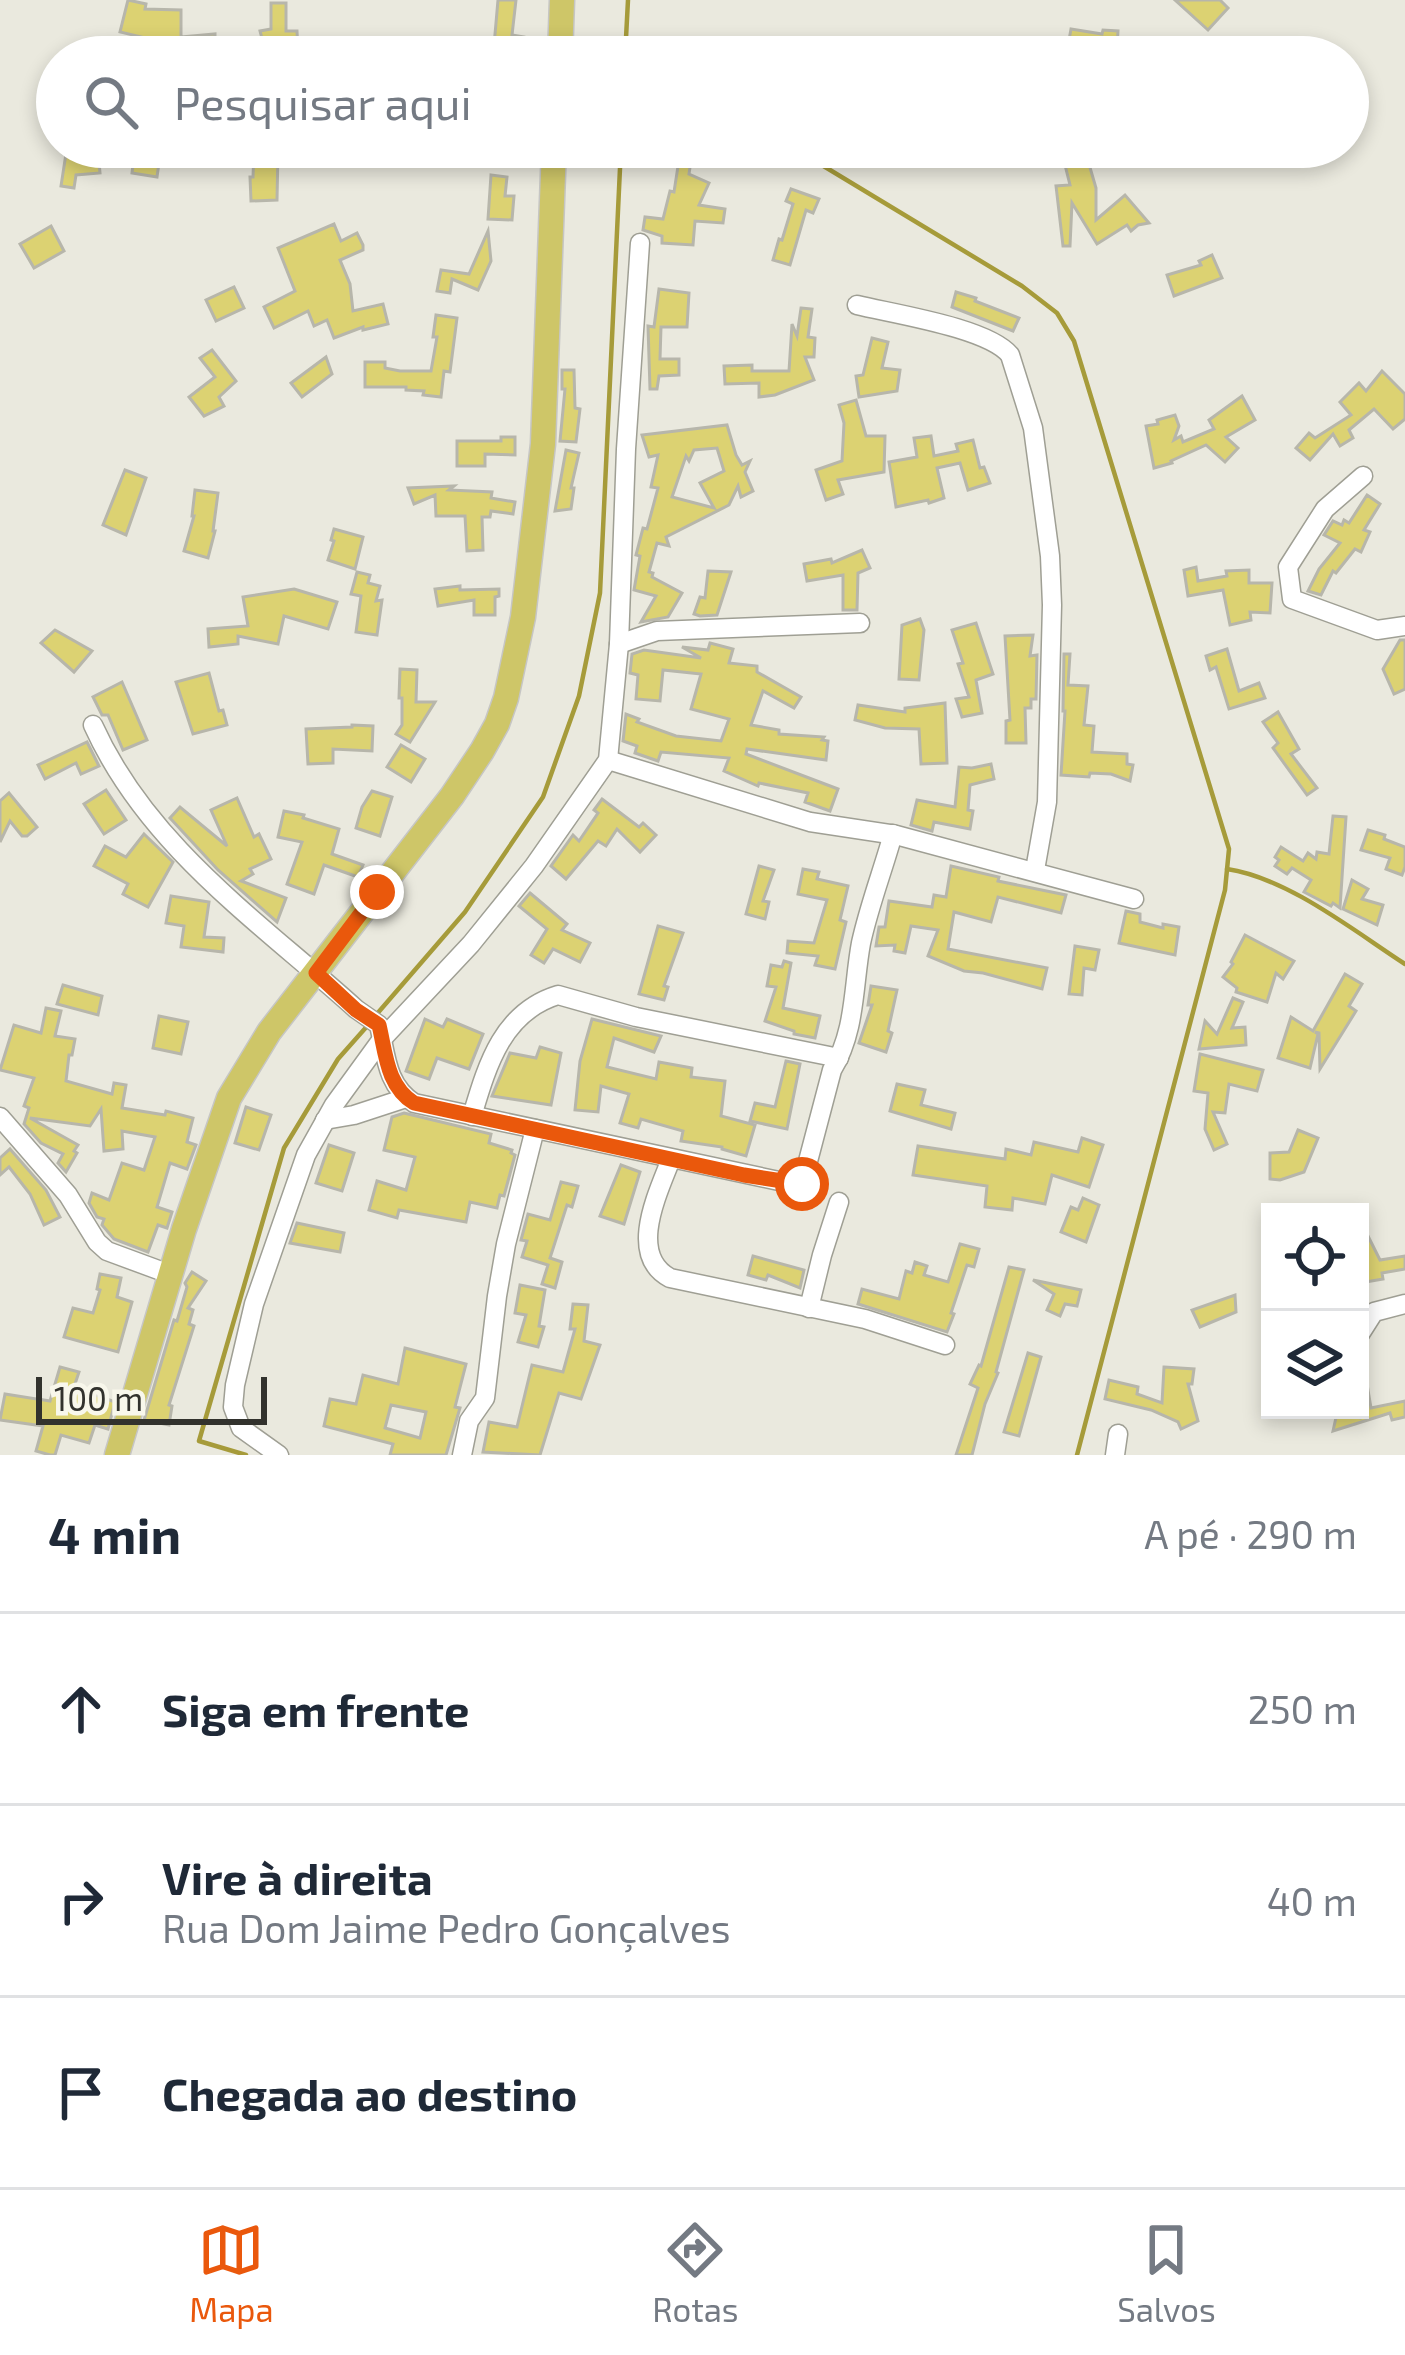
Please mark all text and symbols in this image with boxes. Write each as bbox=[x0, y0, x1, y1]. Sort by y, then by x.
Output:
search box bbox=[36, 36, 1369, 168]
icon: search bbox=[78, 69, 144, 135]
text: Pesquisar aqui bbox=[174, 75, 472, 129]
route end bbox=[350, 865, 404, 919]
route start bbox=[775, 1157, 829, 1211]
map controls bbox=[1261, 1203, 1369, 1419]
button: locate bbox=[1261, 1203, 1369, 1311]
button: layers bbox=[1261, 1311, 1369, 1419]
scale bar bbox=[36, 1371, 267, 1424]
text: 100 m bbox=[54, 1378, 143, 1418]
text: 4 min bbox=[48, 1503, 181, 1564]
text: A pé · 290 m bbox=[1144, 1510, 1357, 1557]
icon: ahead bbox=[48, 1676, 114, 1742]
text: Siga em frente bbox=[162, 1682, 469, 1736]
text: 250 m bbox=[1248, 1685, 1357, 1732]
text: Vire à direita bbox=[162, 1850, 433, 1904]
icon: right bbox=[48, 1868, 114, 1934]
text: 40 m bbox=[1267, 1877, 1357, 1924]
text: Rua Dom Jaime Pedro Gonçalves bbox=[162, 1904, 730, 1951]
icon: arrive bbox=[48, 2060, 114, 2126]
text: Chegada ao destino bbox=[162, 2066, 577, 2120]
tab: Mapa bbox=[189, 2217, 274, 2329]
tab: Rotas bbox=[652, 2217, 739, 2329]
tab: Salvos bbox=[1117, 2217, 1216, 2329]

